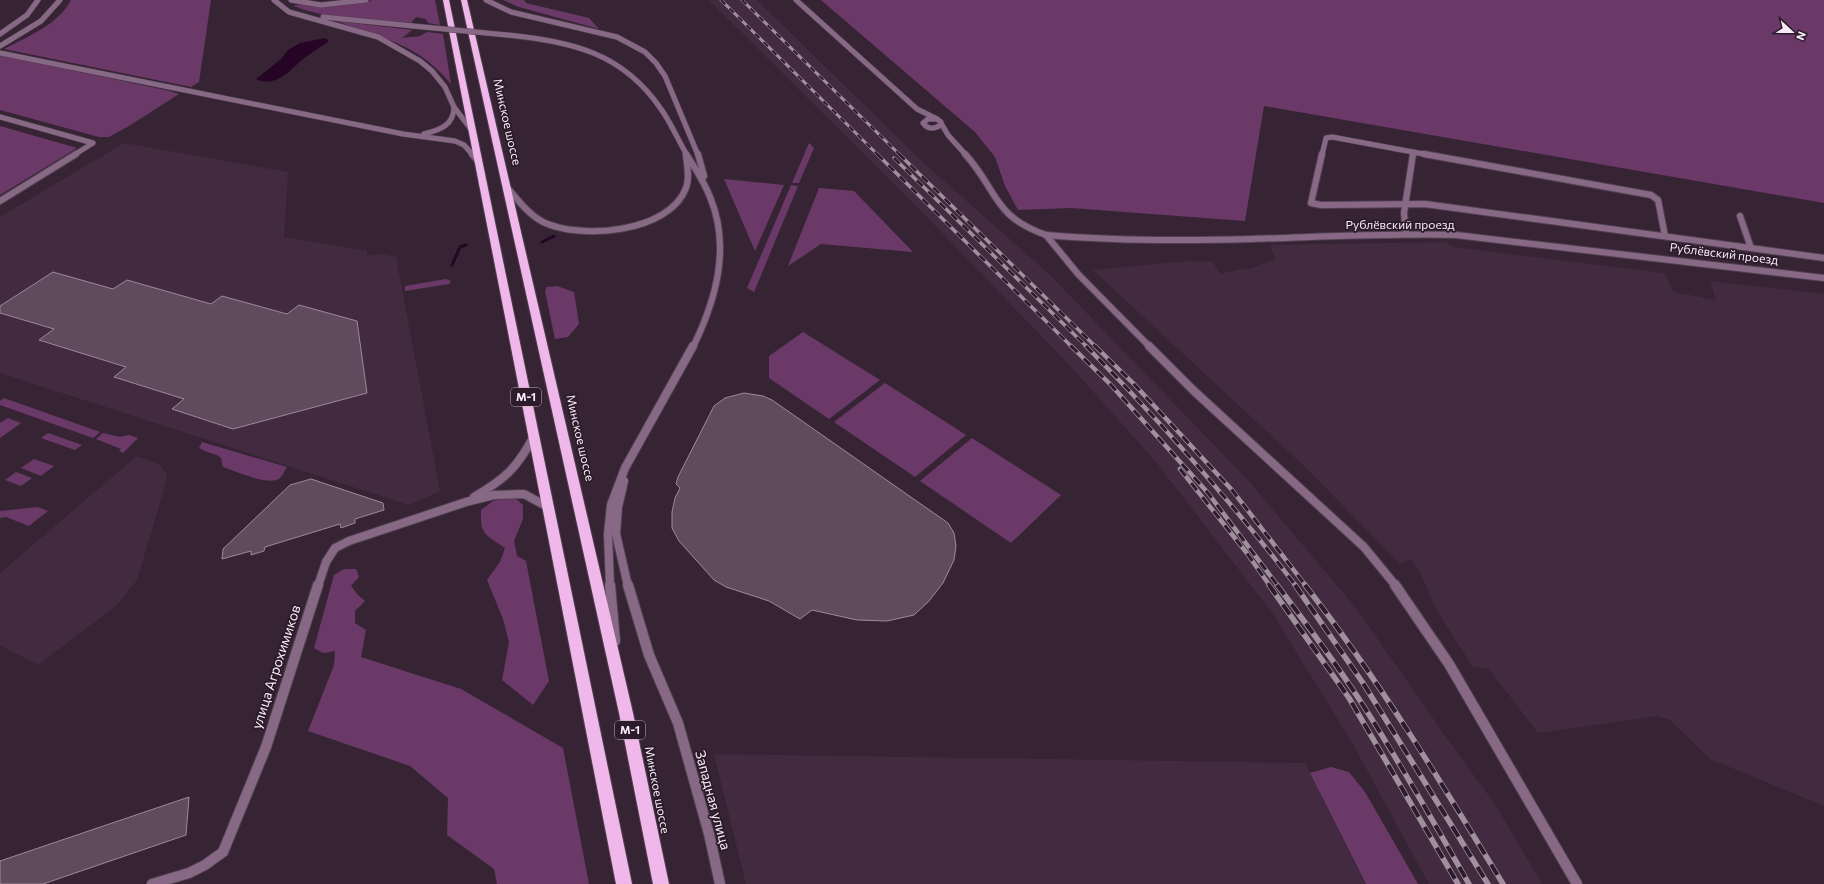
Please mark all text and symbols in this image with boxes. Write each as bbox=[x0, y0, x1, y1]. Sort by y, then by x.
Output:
north arrow bbox=[1772, 12, 1812, 52]
text: N bbox=[1794, 30, 1809, 42]
street label: Минское шоссе bbox=[491, 77, 525, 166]
street label: Рублёвский проезд bbox=[1345, 217, 1455, 231]
street label: Рублёвский проезд bbox=[1669, 239, 1779, 267]
road number: М-1 bbox=[511, 388, 541, 406]
street label: Минское шоссе bbox=[564, 393, 598, 482]
street label: улица Агрохимиков bbox=[247, 603, 304, 731]
road number: М-1 bbox=[615, 721, 645, 739]
street label: Минское шоссе bbox=[643, 745, 673, 835]
street label: Западная улица bbox=[692, 748, 735, 851]

